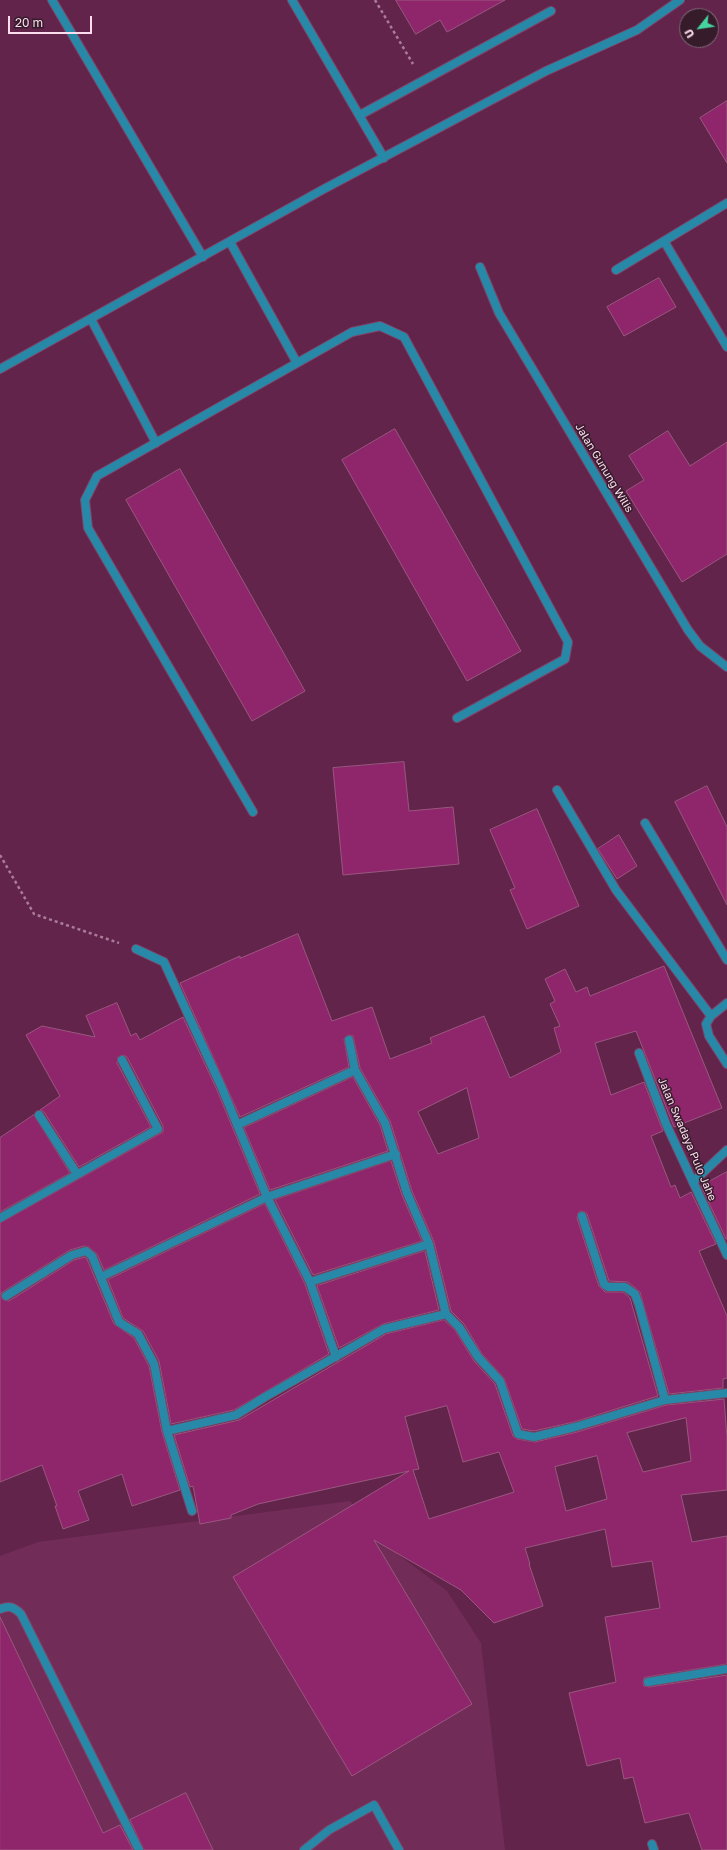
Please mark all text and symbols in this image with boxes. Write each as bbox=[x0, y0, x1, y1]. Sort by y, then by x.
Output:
scale bar bbox=[10, 8, 94, 34]
north arrow bbox=[679, 8, 719, 48]
text: 20 m bbox=[15, 15, 43, 30]
text: U bbox=[681, 27, 697, 40]
street label: Jalan Gunung Wilis bbox=[572, 421, 636, 515]
street label: Jalan Swadaya Pulo Jahe bbox=[655, 1075, 719, 1203]

